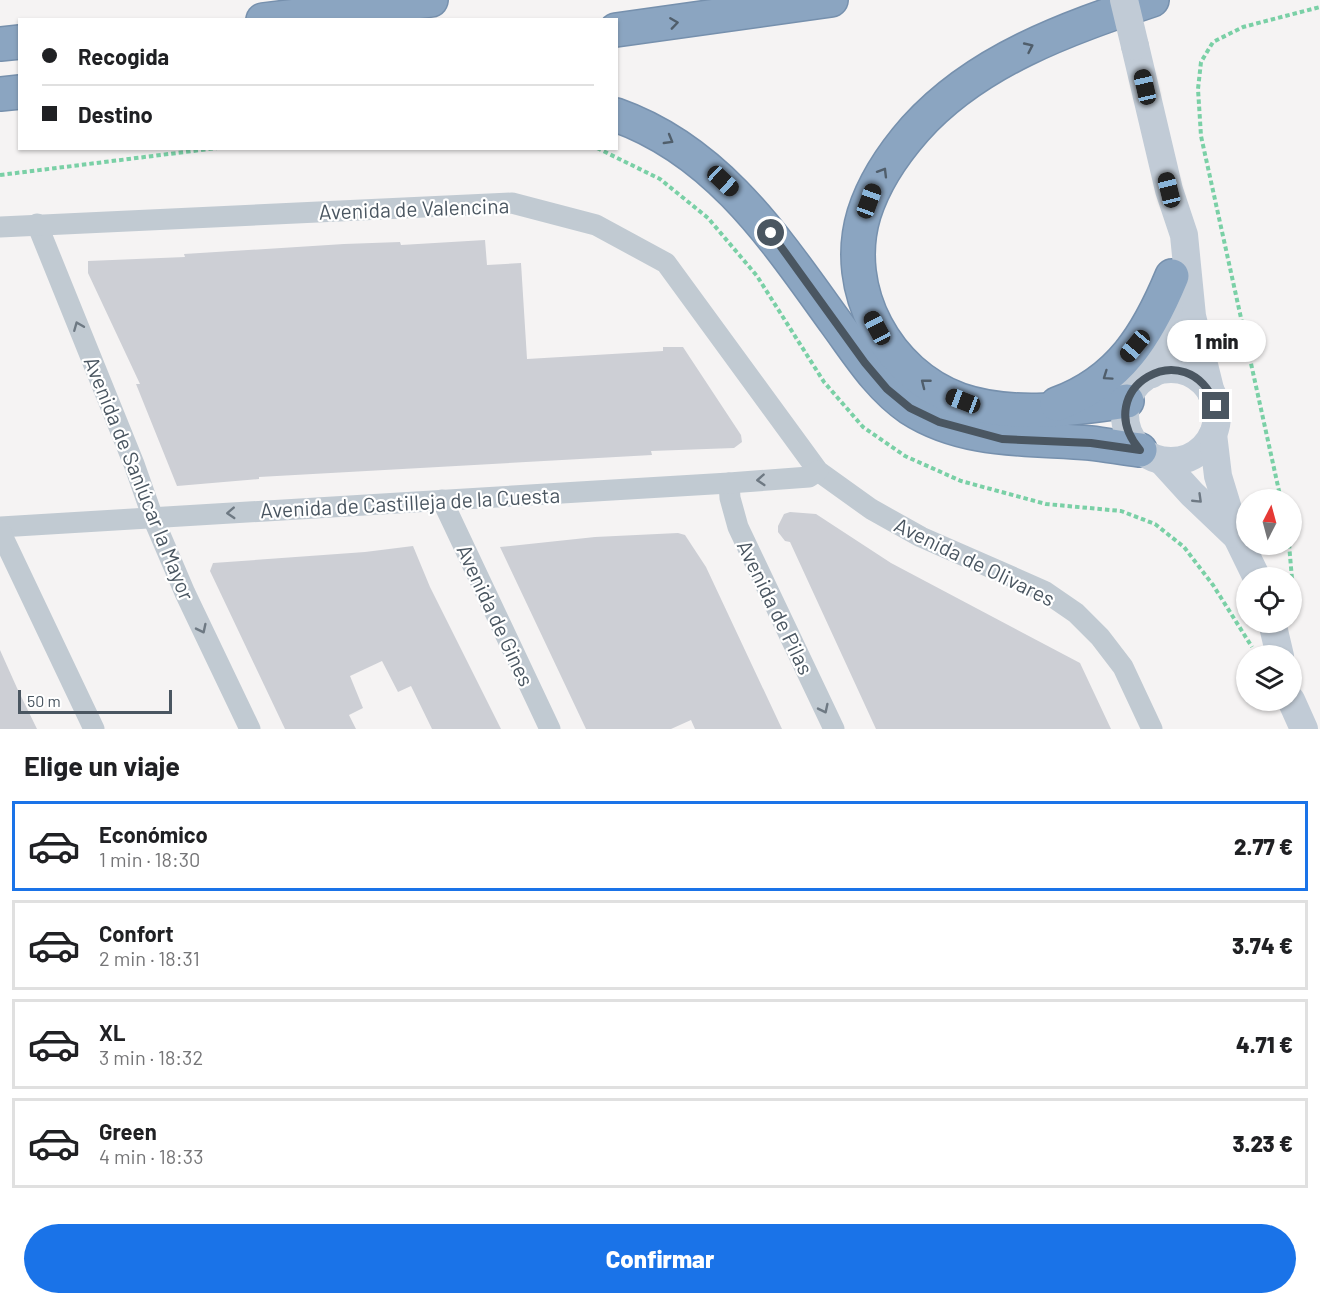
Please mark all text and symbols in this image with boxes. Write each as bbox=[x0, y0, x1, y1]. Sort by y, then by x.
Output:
one-way arrow bbox=[670, 17, 679, 29]
text: Recogida bbox=[78, 43, 169, 69]
one-way arrow bbox=[1022, 43, 1033, 55]
car bbox=[1132, 67, 1158, 107]
text: Destino bbox=[78, 101, 153, 127]
one-way arrow bbox=[663, 133, 673, 144]
car bbox=[704, 162, 742, 200]
one-way arrow bbox=[875, 168, 887, 178]
car bbox=[1156, 170, 1182, 210]
car bbox=[854, 181, 884, 221]
street label: Avenida de Valencina bbox=[318, 192, 510, 224]
route start bbox=[757, 219, 784, 246]
car bbox=[861, 308, 893, 348]
callout: 1 min bbox=[1166, 319, 1266, 361]
one-way arrow bbox=[73, 321, 85, 332]
car bbox=[1117, 326, 1153, 366]
text: 1 min bbox=[1195, 329, 1238, 353]
street label: Avenida de Sanlúcar la Mayor bbox=[80, 353, 201, 604]
one-way arrow bbox=[1102, 369, 1113, 380]
one-way arrow bbox=[920, 379, 931, 390]
car bbox=[943, 386, 983, 416]
route end bbox=[1202, 392, 1229, 419]
one-way arrow bbox=[757, 473, 766, 486]
street label: Avenida de Castilleja de la Cuesta bbox=[259, 482, 561, 522]
north arrow bbox=[1236, 489, 1302, 555]
map controls bbox=[1236, 489, 1302, 711]
one-way arrow bbox=[1191, 492, 1201, 503]
one-way arrow bbox=[227, 506, 236, 519]
street label: Avenida de Olivares bbox=[891, 511, 1059, 611]
street label: Avenida de Pilas bbox=[733, 536, 819, 678]
street label: Avenida de Gines bbox=[452, 540, 540, 690]
button: locate bbox=[1236, 567, 1302, 633]
one-way arrow bbox=[195, 622, 207, 633]
button: layers bbox=[1236, 645, 1302, 711]
scale bar bbox=[18, 687, 172, 714]
text: 50 m bbox=[27, 691, 61, 710]
one-way arrow bbox=[817, 703, 829, 714]
text: Elige un viaje bbox=[24, 749, 180, 781]
icon: car bbox=[27, 819, 81, 873]
text: Económico bbox=[99, 821, 208, 847]
text: 2.77 € bbox=[1234, 833, 1293, 859]
text: 1 min · 18:30 bbox=[99, 847, 200, 871]
icon: car bbox=[27, 918, 81, 972]
text: Confort bbox=[99, 920, 174, 946]
text: 3.74 € bbox=[1232, 932, 1293, 958]
text: 2 min · 18:31 bbox=[99, 946, 200, 970]
icon: car bbox=[27, 1017, 81, 1071]
text: XL bbox=[99, 1019, 125, 1045]
text: 4.71 € bbox=[1236, 1031, 1293, 1057]
text: 3 min · 18:32 bbox=[99, 1045, 203, 1069]
icon: car bbox=[27, 1116, 81, 1170]
text: Green bbox=[99, 1118, 157, 1144]
text: 3.23 € bbox=[1233, 1130, 1293, 1156]
text: 4 min · 18:33 bbox=[99, 1144, 203, 1168]
button: Confirmar bbox=[24, 1224, 1296, 1293]

